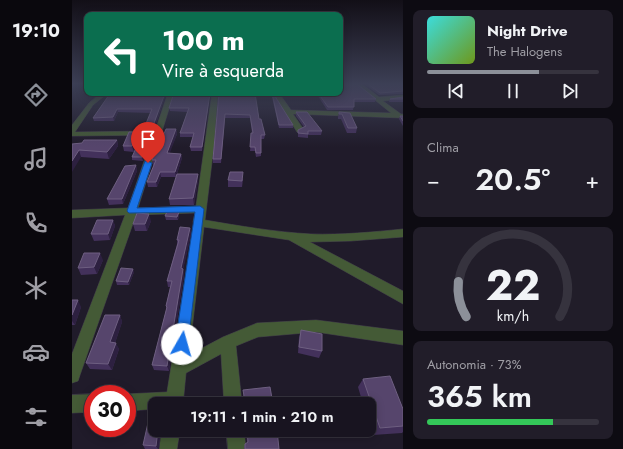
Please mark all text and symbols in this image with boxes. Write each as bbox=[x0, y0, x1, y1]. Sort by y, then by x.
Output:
text: 19:10 bbox=[12, 18, 60, 44]
text: 100 m bbox=[162, 20, 245, 61]
text: Night Drive bbox=[487, 20, 568, 42]
icon: left bbox=[96, 28, 148, 80]
text: The Halogens bbox=[487, 42, 562, 61]
text: Vire à esquerda bbox=[162, 58, 284, 84]
icon: previous bbox=[445, 80, 467, 102]
icon: pause bbox=[502, 80, 524, 102]
icon: next bbox=[559, 80, 581, 102]
icon: directions bbox=[22, 81, 50, 109]
pin bbox=[131, 122, 165, 163]
icon: arrive bbox=[137, 128, 159, 150]
text: Clima bbox=[427, 138, 459, 157]
icon: music bbox=[22, 145, 50, 173]
text: 20.5° bbox=[475, 158, 550, 201]
text: − bbox=[427, 164, 440, 196]
text: + bbox=[585, 164, 599, 196]
icon: phone bbox=[22, 209, 50, 237]
text: 22 bbox=[486, 254, 540, 315]
icon: climate bbox=[22, 274, 50, 302]
text: km/h bbox=[497, 305, 529, 325]
position arrow bbox=[161, 323, 203, 365]
icon: car bbox=[22, 338, 50, 366]
text: Autonomia · 73% bbox=[427, 355, 521, 374]
text: 365 km bbox=[427, 375, 532, 418]
speed limit sign: 30 bbox=[84, 385, 136, 437]
icon: filters bbox=[22, 403, 50, 431]
text: 19:11 · 1 min · 210 m bbox=[190, 406, 334, 428]

